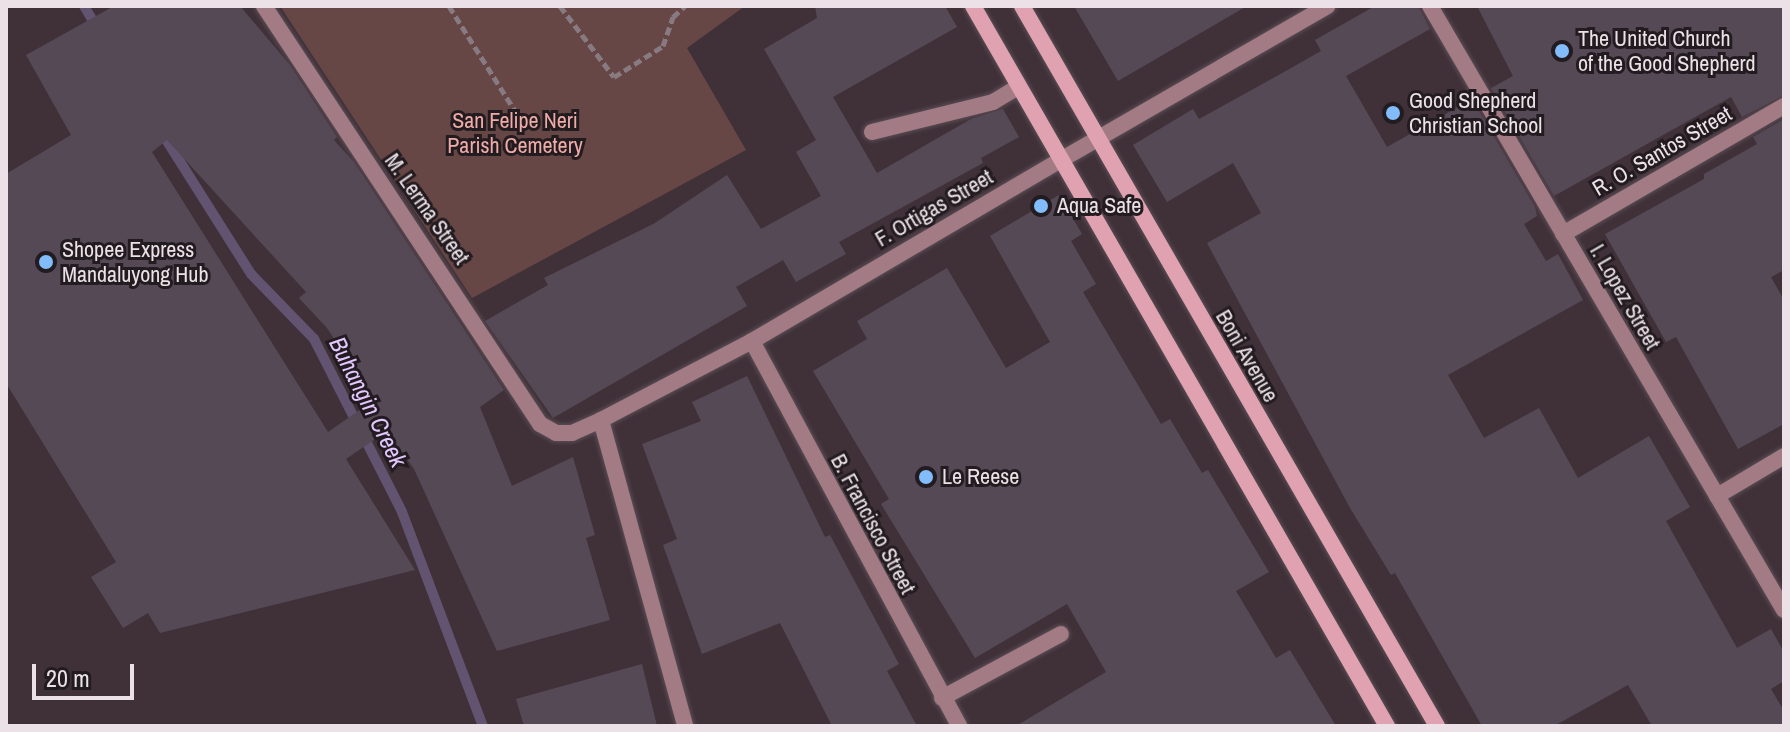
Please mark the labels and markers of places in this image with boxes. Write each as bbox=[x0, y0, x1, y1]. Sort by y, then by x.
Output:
place label: The United Church of the Good Shepherd bbox=[1578, 25, 1756, 76]
marker: The United Church of the Good Shepherd bbox=[1553, 42, 1571, 60]
place label: Good Shepherd Christian School bbox=[1409, 87, 1542, 138]
marker: Good Shepherd Christian School bbox=[1384, 104, 1402, 122]
place label: Aqua Safe bbox=[1057, 193, 1141, 219]
marker: Aqua Safe bbox=[1032, 197, 1050, 215]
place label: Shopee Express Mandaluyong Hub bbox=[62, 236, 208, 288]
marker: Shopee Express Mandaluyong Hub bbox=[37, 253, 55, 271]
place label: Le Reese bbox=[942, 464, 1019, 490]
marker: Le Reese bbox=[917, 468, 935, 486]

